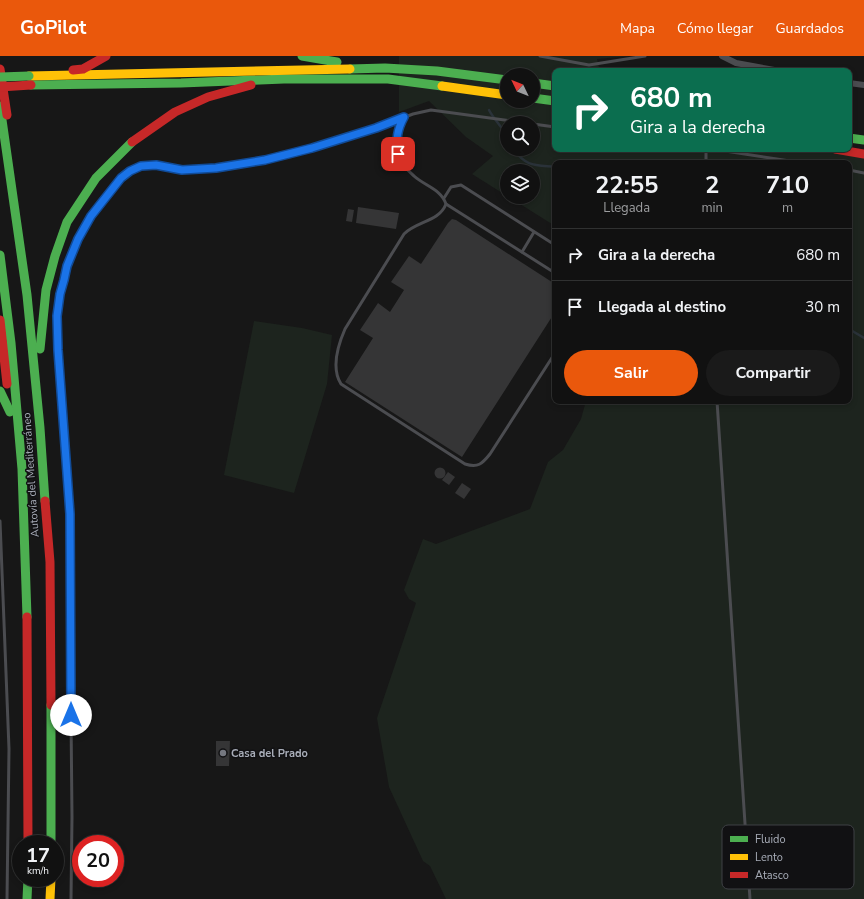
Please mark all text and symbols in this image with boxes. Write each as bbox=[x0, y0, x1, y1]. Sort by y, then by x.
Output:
text: GoPilot bbox=[20, 15, 86, 41]
text: Mapa bbox=[620, 19, 655, 38]
text: Cómo llegar bbox=[677, 19, 753, 38]
text: Guardados bbox=[775, 19, 844, 38]
north arrow bbox=[500, 68, 540, 108]
map controls bbox=[500, 68, 540, 204]
text: 680 m bbox=[630, 79, 713, 117]
icon: right bbox=[564, 84, 616, 136]
text: Gira a la derecha bbox=[630, 115, 766, 139]
button: search bbox=[500, 116, 540, 156]
pin bbox=[381, 137, 415, 171]
icon: arrive bbox=[387, 143, 409, 165]
button: layers bbox=[500, 164, 540, 204]
text: 22:55 bbox=[595, 169, 658, 201]
text: 2 bbox=[705, 169, 719, 201]
text: 710 bbox=[766, 169, 809, 201]
text: Llegada bbox=[603, 199, 650, 217]
text: min bbox=[701, 199, 723, 217]
text: m bbox=[782, 199, 793, 217]
icon: right bbox=[564, 244, 586, 266]
text: Gira a la derecha bbox=[598, 245, 715, 265]
text: 680 m bbox=[796, 245, 840, 265]
icon: arrive bbox=[564, 296, 586, 318]
text: Llegada al destino bbox=[598, 297, 726, 317]
text: 30 m bbox=[805, 297, 840, 317]
button: Salir bbox=[564, 350, 698, 396]
button: Compartir bbox=[706, 350, 840, 396]
street label: Autovía del Mediterráneo bbox=[19, 412, 43, 538]
position arrow bbox=[50, 694, 92, 736]
place label: Casa del Prado bbox=[231, 746, 308, 761]
marker: Casa del Prado bbox=[218, 748, 228, 758]
legend bbox=[722, 825, 854, 889]
text: Fluido bbox=[755, 832, 786, 847]
speed limit sign: 20 bbox=[72, 835, 124, 887]
text: 17 bbox=[26, 842, 50, 869]
text: Lento bbox=[755, 850, 783, 865]
text: km/h bbox=[27, 864, 49, 878]
text: Atasco bbox=[755, 868, 789, 883]

